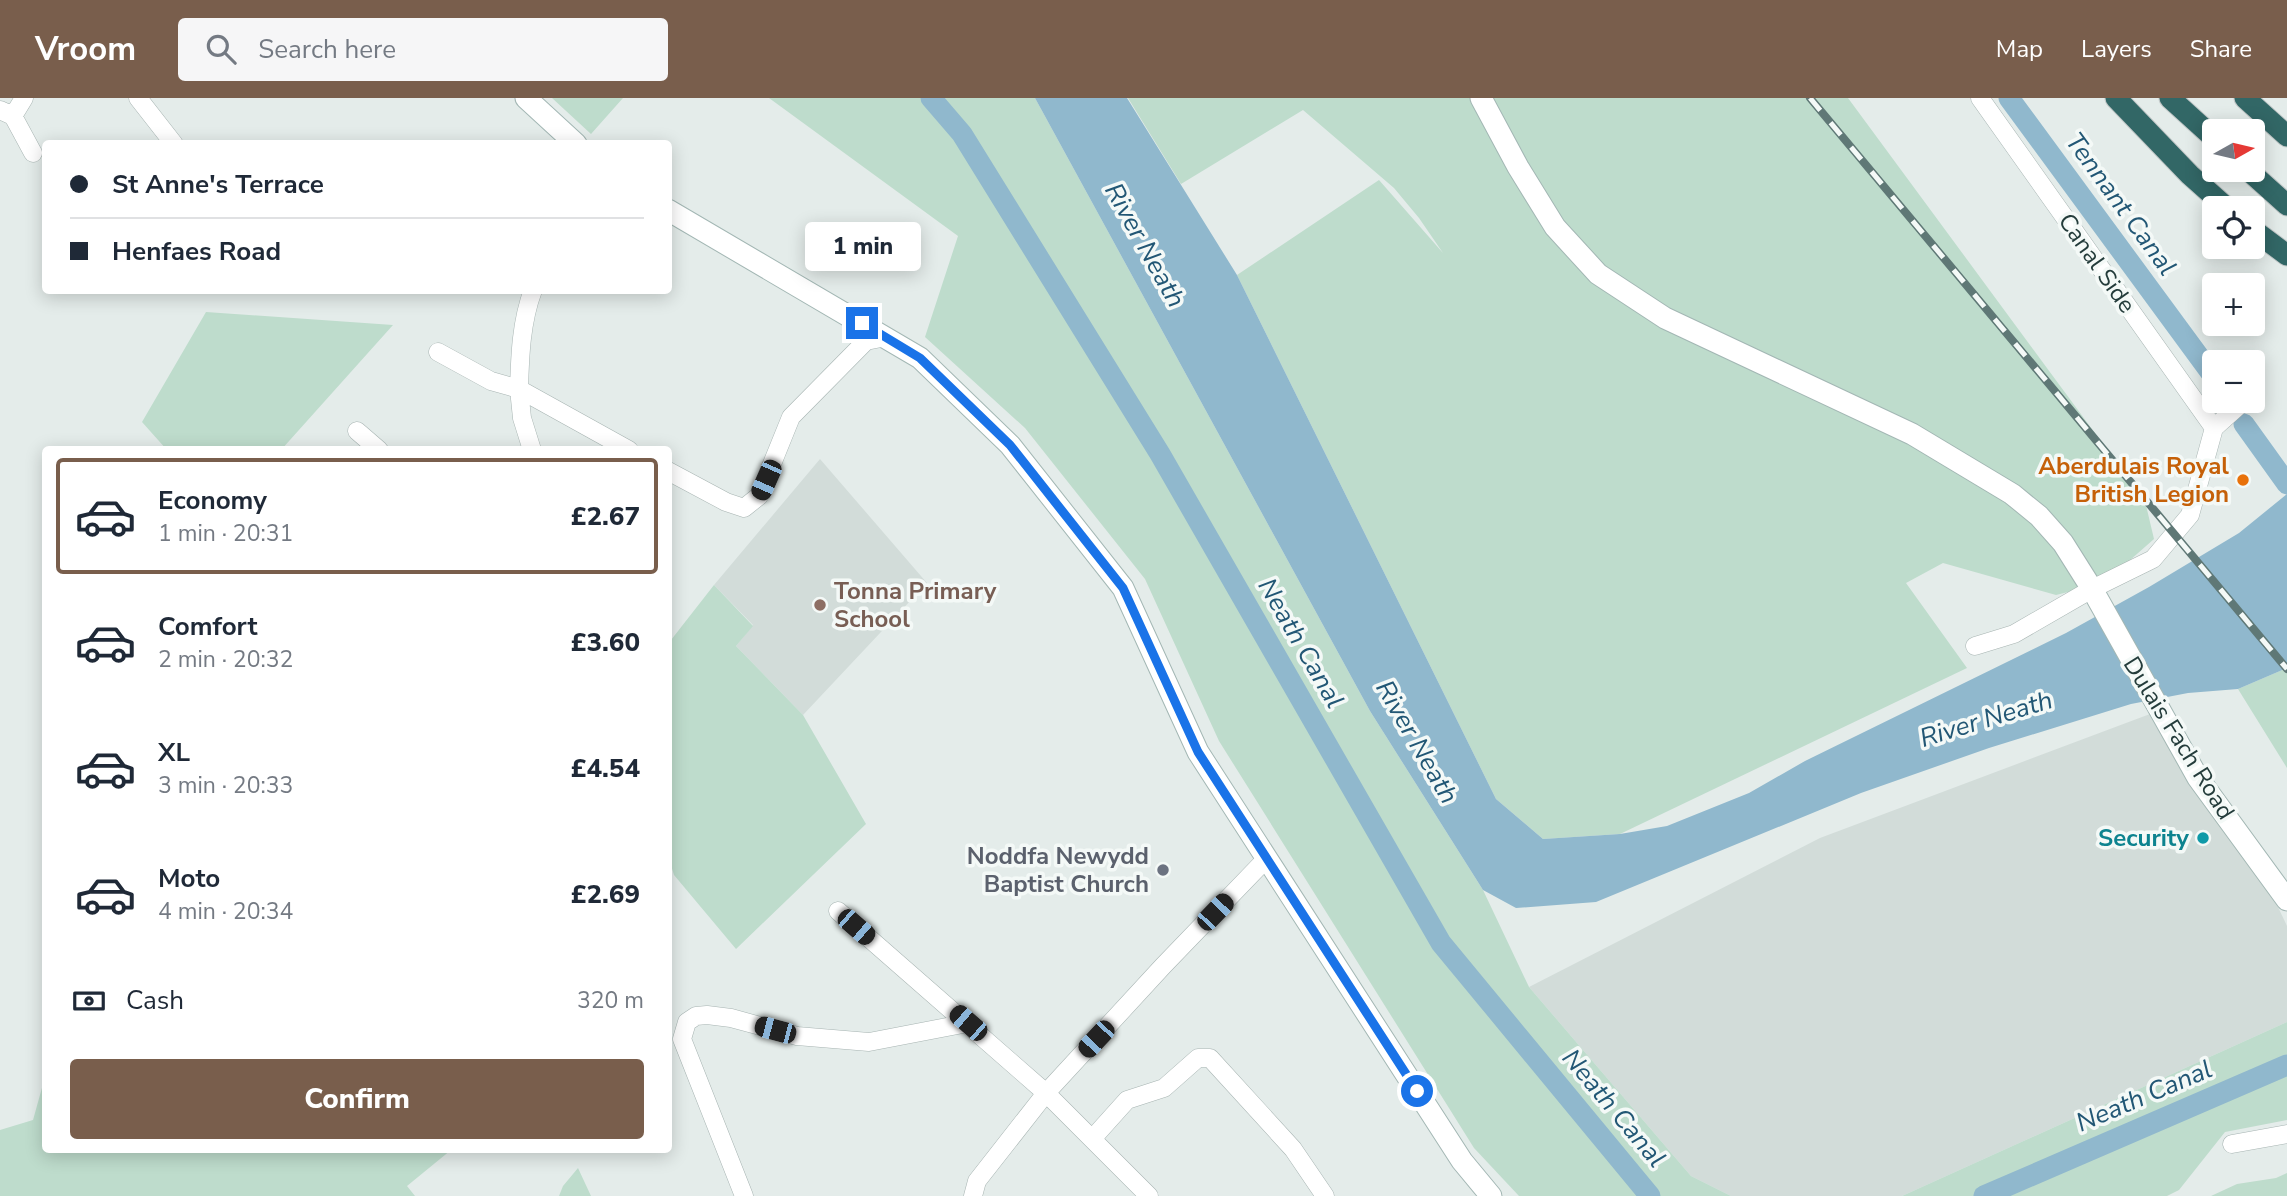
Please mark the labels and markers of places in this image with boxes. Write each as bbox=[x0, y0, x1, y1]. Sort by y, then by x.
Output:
place label: Aberdulais Royal British Legion bbox=[2038, 450, 2229, 510]
marker: Aberdulais Royal British Legion bbox=[2235, 472, 2251, 488]
place label: Tonna Primary School bbox=[834, 575, 997, 635]
marker: Tonna Primary School bbox=[812, 597, 828, 613]
place label: Security bbox=[2098, 822, 2189, 854]
marker: Security bbox=[2195, 830, 2211, 846]
place label: Noddfa Newydd Baptist Church bbox=[967, 840, 1149, 900]
marker: Noddfa Newydd Baptist Church bbox=[1155, 862, 1171, 878]

